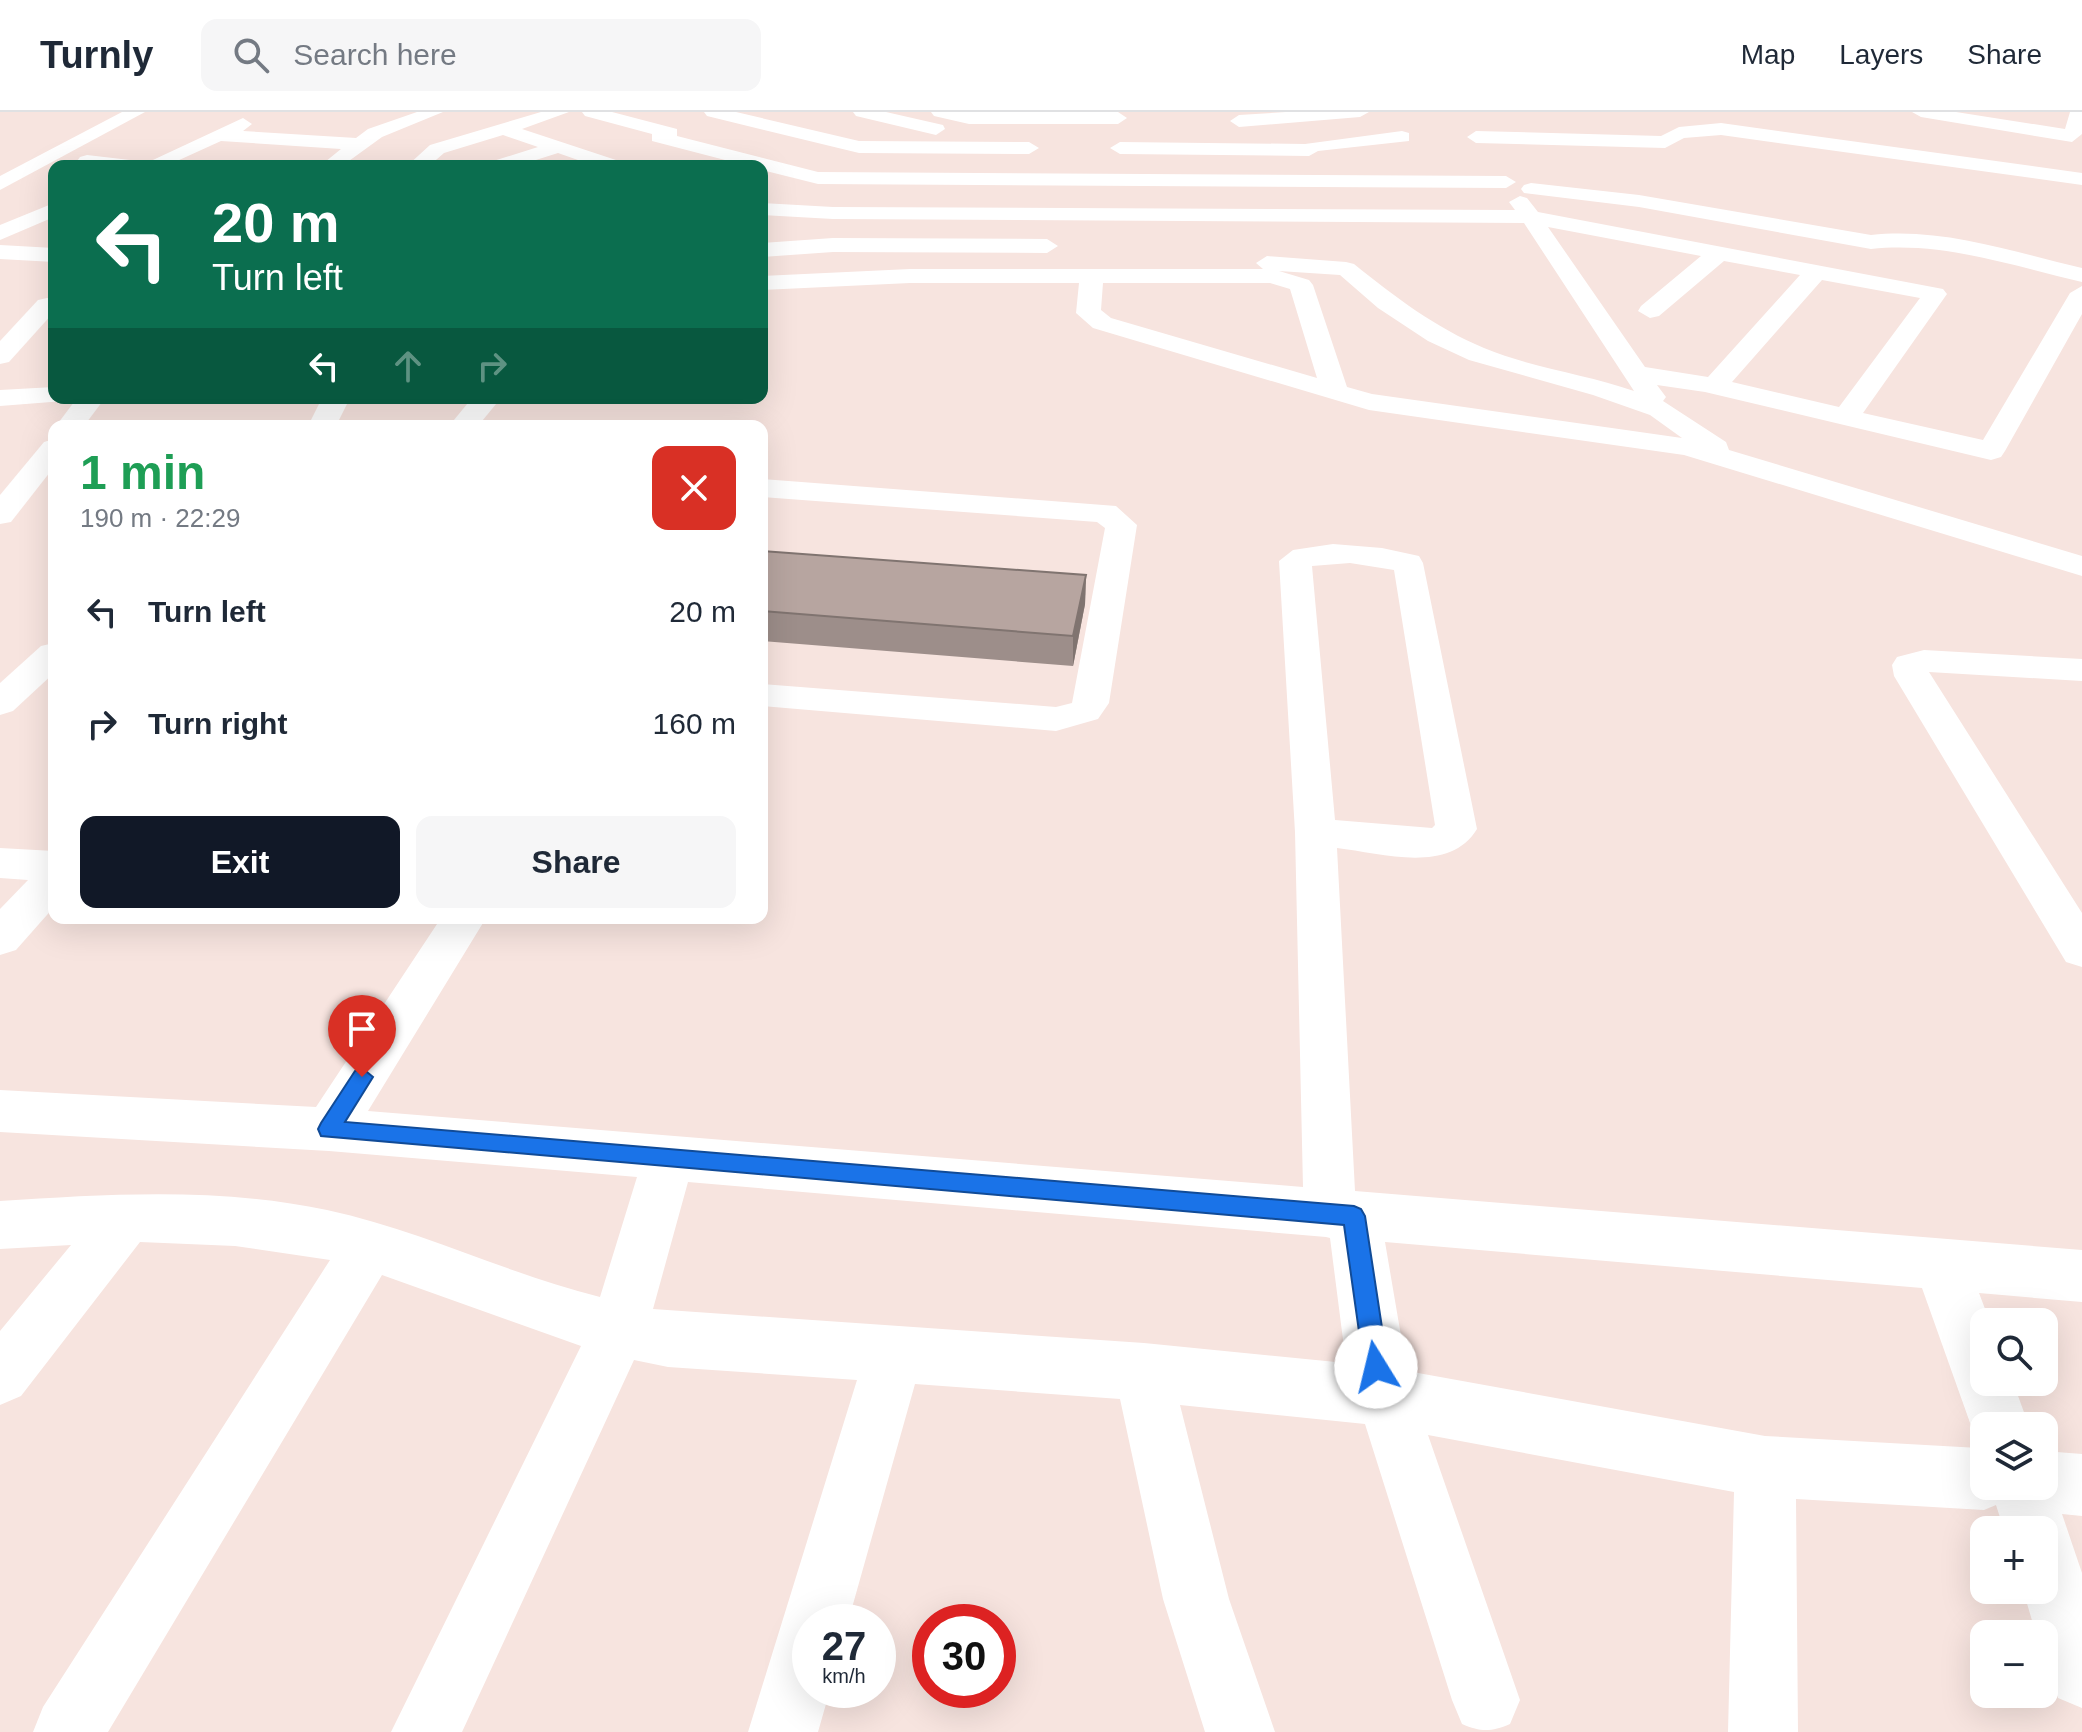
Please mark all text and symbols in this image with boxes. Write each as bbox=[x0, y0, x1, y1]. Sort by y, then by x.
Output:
search box bbox=[201, 19, 761, 91]
icon: search bbox=[229, 33, 273, 77]
text: Turnly bbox=[40, 34, 153, 76]
text: Search here bbox=[293, 38, 457, 71]
text: Map bbox=[1741, 39, 1795, 70]
text: Layers bbox=[1839, 39, 1923, 70]
text: Share bbox=[1967, 39, 2042, 70]
text: 20 m bbox=[212, 191, 340, 254]
icon: left bbox=[80, 192, 184, 296]
text: Turn left bbox=[212, 257, 343, 298]
icon: left bbox=[302, 344, 346, 388]
icon: ahead bbox=[386, 344, 430, 388]
icon: right bbox=[470, 344, 514, 388]
text: 1 min bbox=[80, 446, 205, 499]
button: close bbox=[652, 446, 736, 530]
text: 190 m · 22:29 bbox=[80, 503, 240, 533]
icon: left bbox=[80, 590, 124, 634]
text: Turn left bbox=[148, 595, 266, 628]
text: 20 m bbox=[669, 595, 736, 628]
icon: right bbox=[80, 702, 124, 746]
text: Turn right bbox=[148, 707, 287, 740]
text: 160 m bbox=[653, 707, 736, 740]
button: Exit bbox=[80, 816, 400, 908]
button: Share bbox=[416, 816, 736, 908]
pin bbox=[328, 995, 396, 1077]
icon: arrive bbox=[340, 1007, 384, 1051]
map controls bbox=[1970, 1308, 2058, 1708]
button: search bbox=[1970, 1308, 2058, 1396]
position arrow bbox=[1334, 1325, 1418, 1409]
button: layers bbox=[1970, 1412, 2058, 1500]
button: + bbox=[1970, 1516, 2058, 1604]
speed limit sign: 30 bbox=[912, 1604, 1016, 1708]
button: − bbox=[1970, 1620, 2058, 1708]
text: 27 bbox=[822, 1624, 866, 1668]
text: km/h bbox=[822, 1665, 866, 1687]

